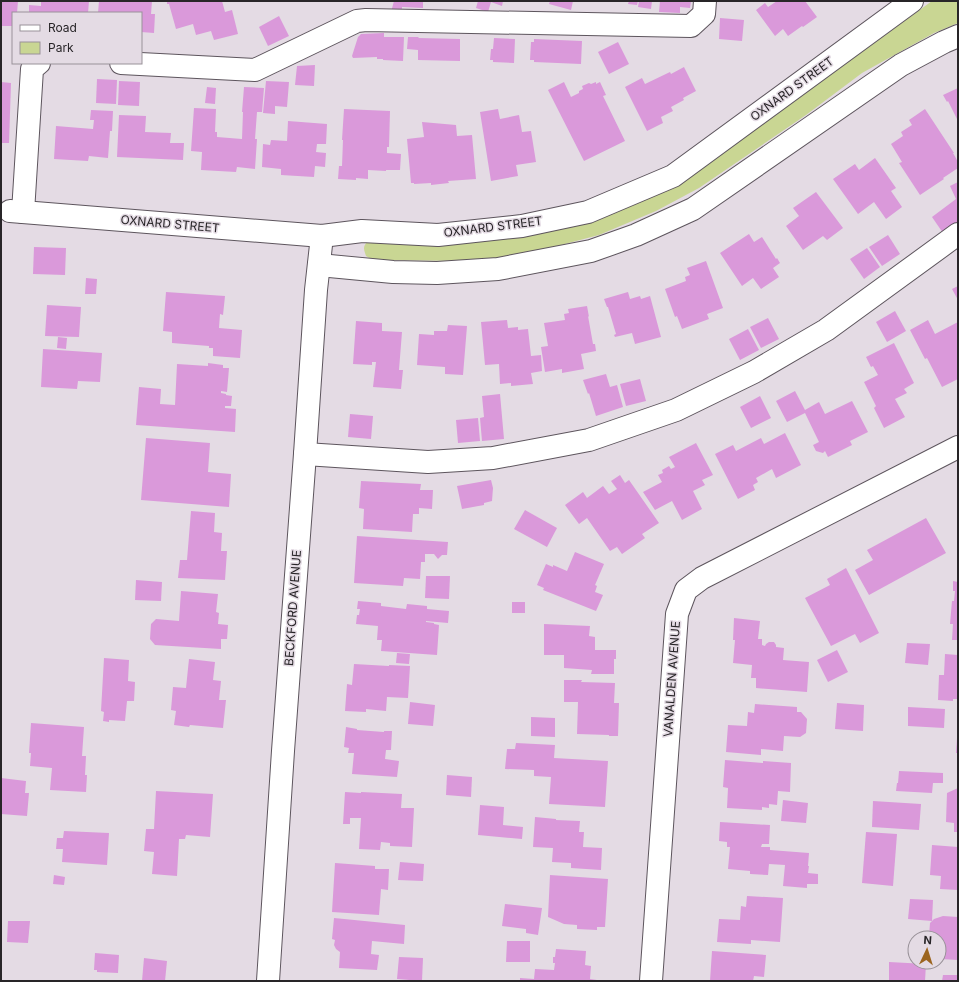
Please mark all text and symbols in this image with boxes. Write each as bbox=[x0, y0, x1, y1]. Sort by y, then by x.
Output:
legend bbox=[12, 12, 142, 64]
text: Road bbox=[48, 20, 77, 35]
text: Park bbox=[48, 40, 74, 55]
street label: OXNARD STREET bbox=[747, 53, 837, 124]
street label: OXNARD STREET bbox=[120, 212, 220, 235]
street label: OXNARD STREET bbox=[443, 213, 543, 240]
street label: BECKFORD AVENUE bbox=[281, 550, 304, 666]
street label: VANALDEN AVENUE bbox=[660, 620, 683, 737]
north arrow bbox=[907, 930, 947, 970]
text: N bbox=[923, 933, 932, 947]

